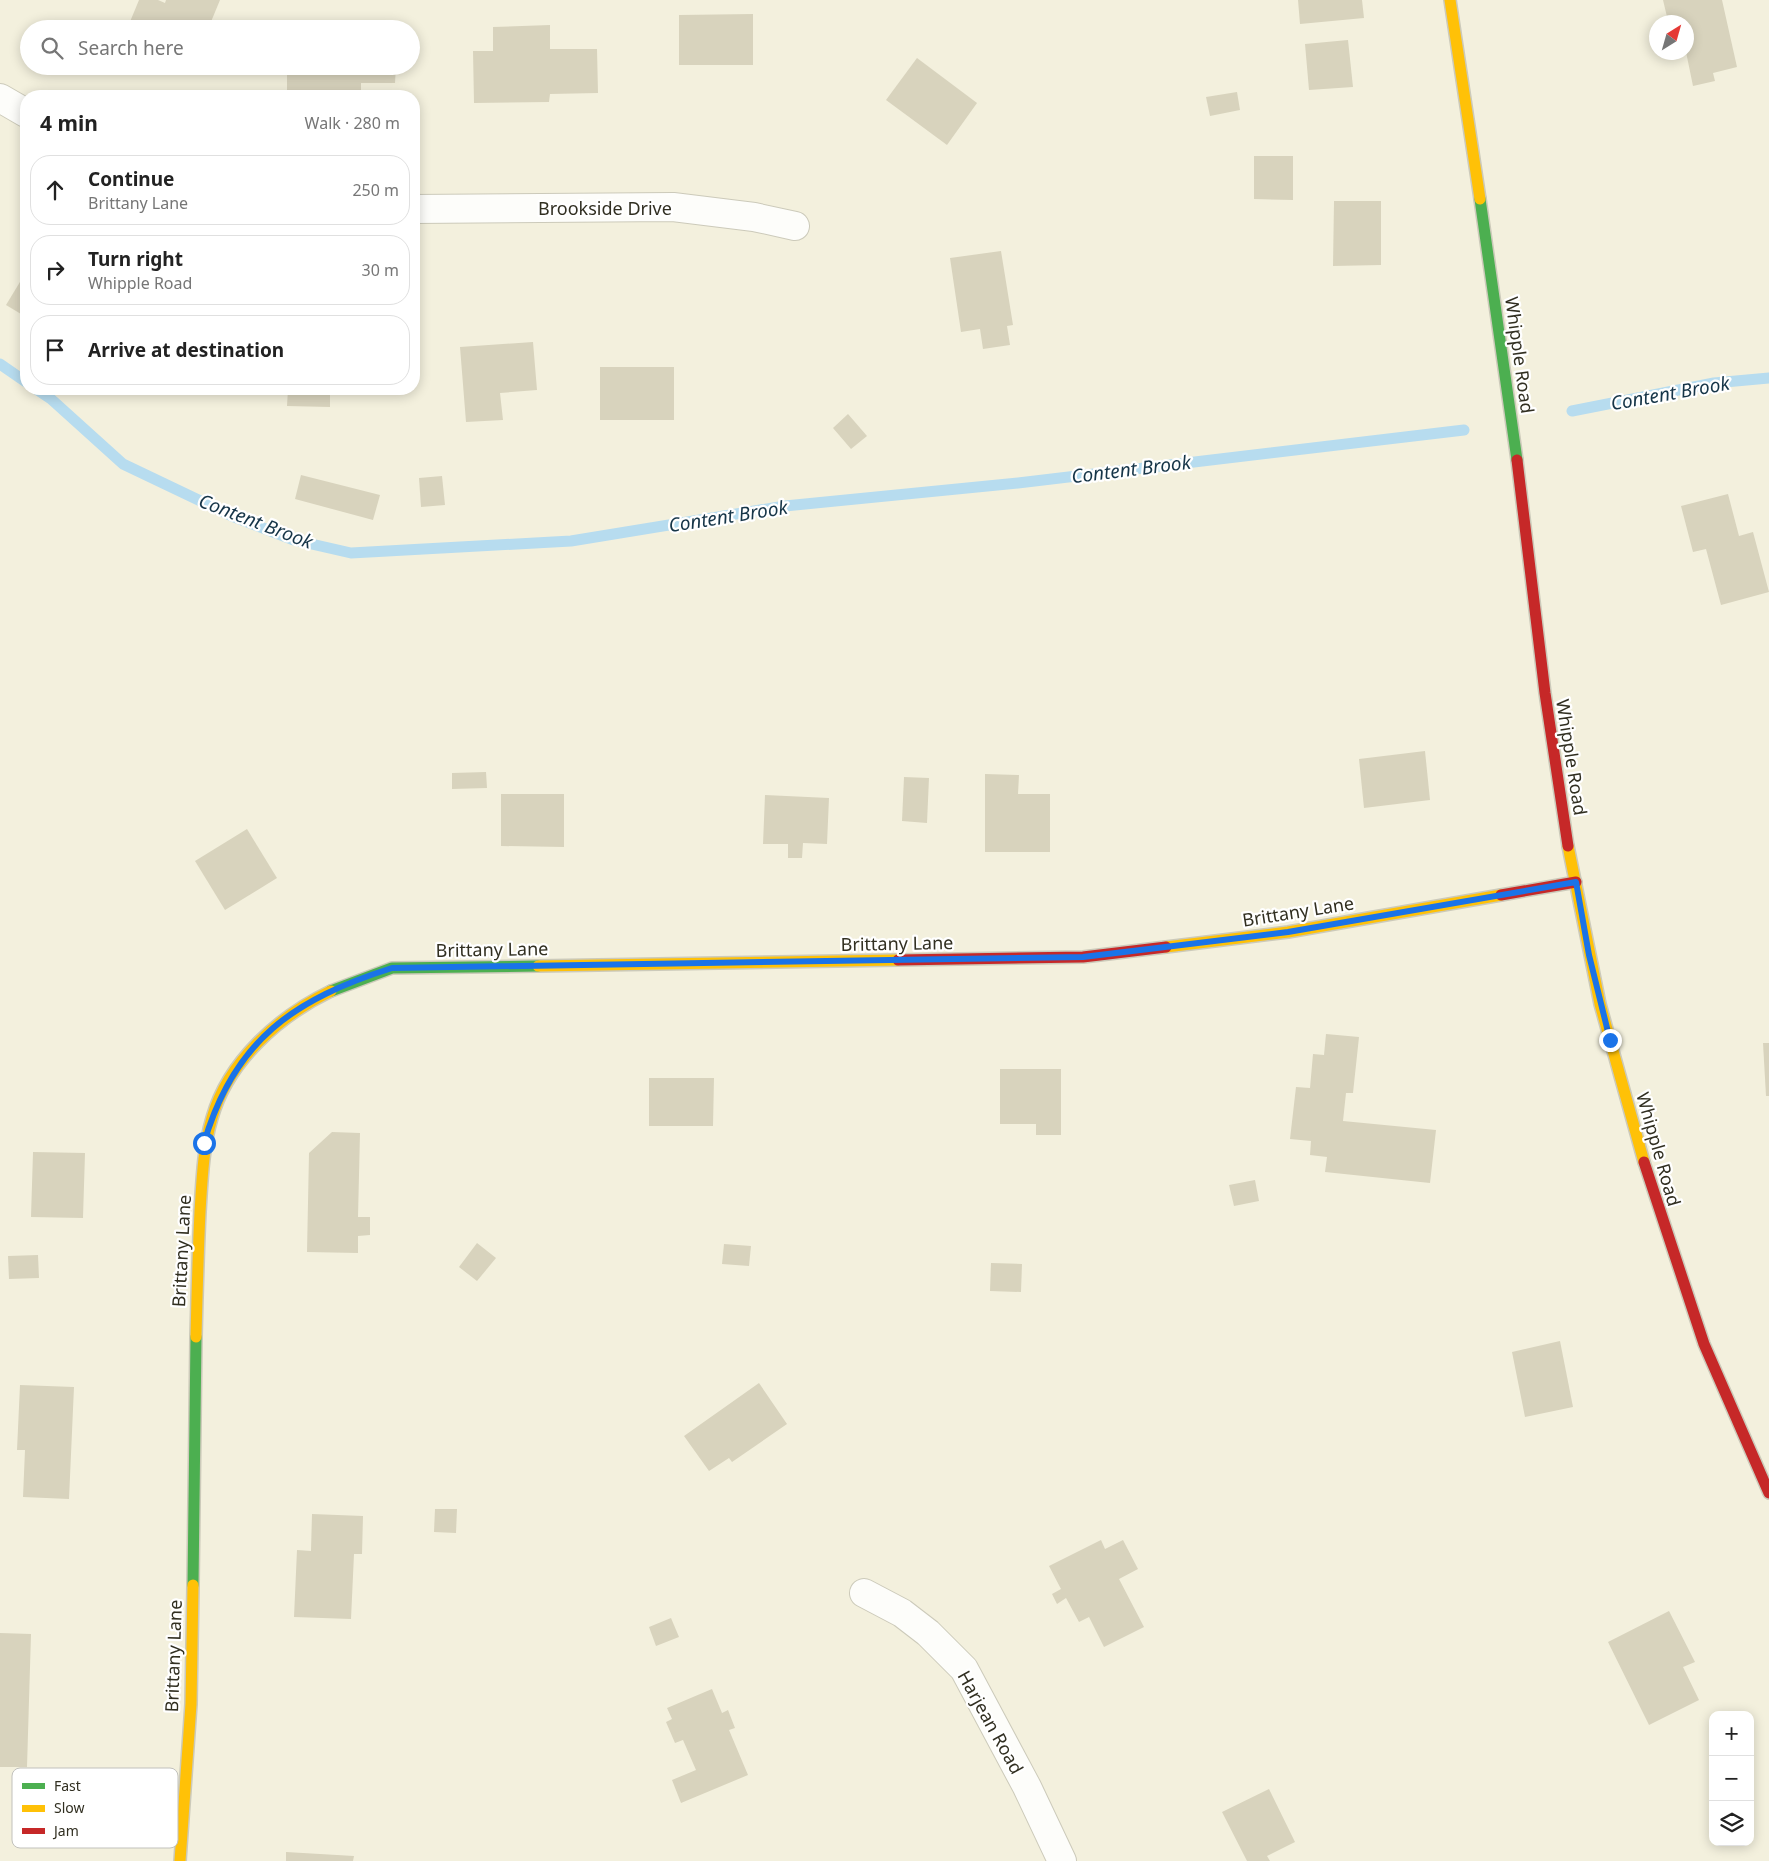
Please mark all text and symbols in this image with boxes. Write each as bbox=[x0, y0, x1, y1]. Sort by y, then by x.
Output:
north arrow bbox=[1649, 15, 1694, 60]
search box bbox=[20, 20, 420, 75]
icon: search bbox=[38, 34, 66, 62]
text: Search here bbox=[78, 35, 184, 61]
text: 4 min bbox=[40, 109, 98, 137]
text: Walk · 280 m bbox=[305, 112, 400, 134]
text: Continue bbox=[88, 166, 174, 192]
icon: ahead bbox=[41, 176, 69, 204]
text: 250 m bbox=[352, 179, 399, 201]
text: Brittany Lane bbox=[88, 192, 188, 214]
street label: Brookside Drive bbox=[538, 196, 672, 220]
text: Turn right bbox=[88, 246, 183, 272]
icon: right bbox=[41, 256, 69, 284]
text: 30 m bbox=[362, 259, 399, 281]
text: Whipple Road bbox=[88, 272, 192, 294]
street label: Whipple Road bbox=[1500, 295, 1540, 415]
icon: arrive bbox=[41, 336, 69, 364]
text: Arrive at destination bbox=[88, 337, 284, 363]
water label: Content Brook bbox=[1609, 370, 1732, 416]
water label: Content Brook bbox=[1070, 449, 1193, 489]
water label: Content Brook bbox=[195, 487, 317, 555]
water label: Content Brook bbox=[667, 494, 790, 538]
street label: Whipple Road bbox=[1551, 697, 1593, 817]
street label: Brittany Lane bbox=[1240, 890, 1356, 932]
street label: Brittany Lane bbox=[840, 930, 954, 956]
street label: Brittany Lane bbox=[435, 936, 549, 962]
route end bbox=[1599, 1029, 1622, 1052]
street label: Whipple Road bbox=[1631, 1089, 1687, 1209]
route start bbox=[193, 1132, 216, 1155]
street label: Brittany Lane bbox=[166, 1194, 196, 1308]
street label: Brittany Lane bbox=[159, 1599, 187, 1713]
street label: Harjean Road bbox=[953, 1666, 1029, 1778]
map controls bbox=[1709, 1711, 1754, 1846]
button: + bbox=[1709, 1711, 1754, 1756]
button: − bbox=[1709, 1756, 1754, 1801]
legend bbox=[12, 1768, 178, 1848]
text: Fast bbox=[54, 1776, 81, 1795]
text: Slow bbox=[54, 1798, 85, 1817]
button: layers bbox=[1709, 1801, 1754, 1846]
text: Jam bbox=[52, 1821, 79, 1840]

